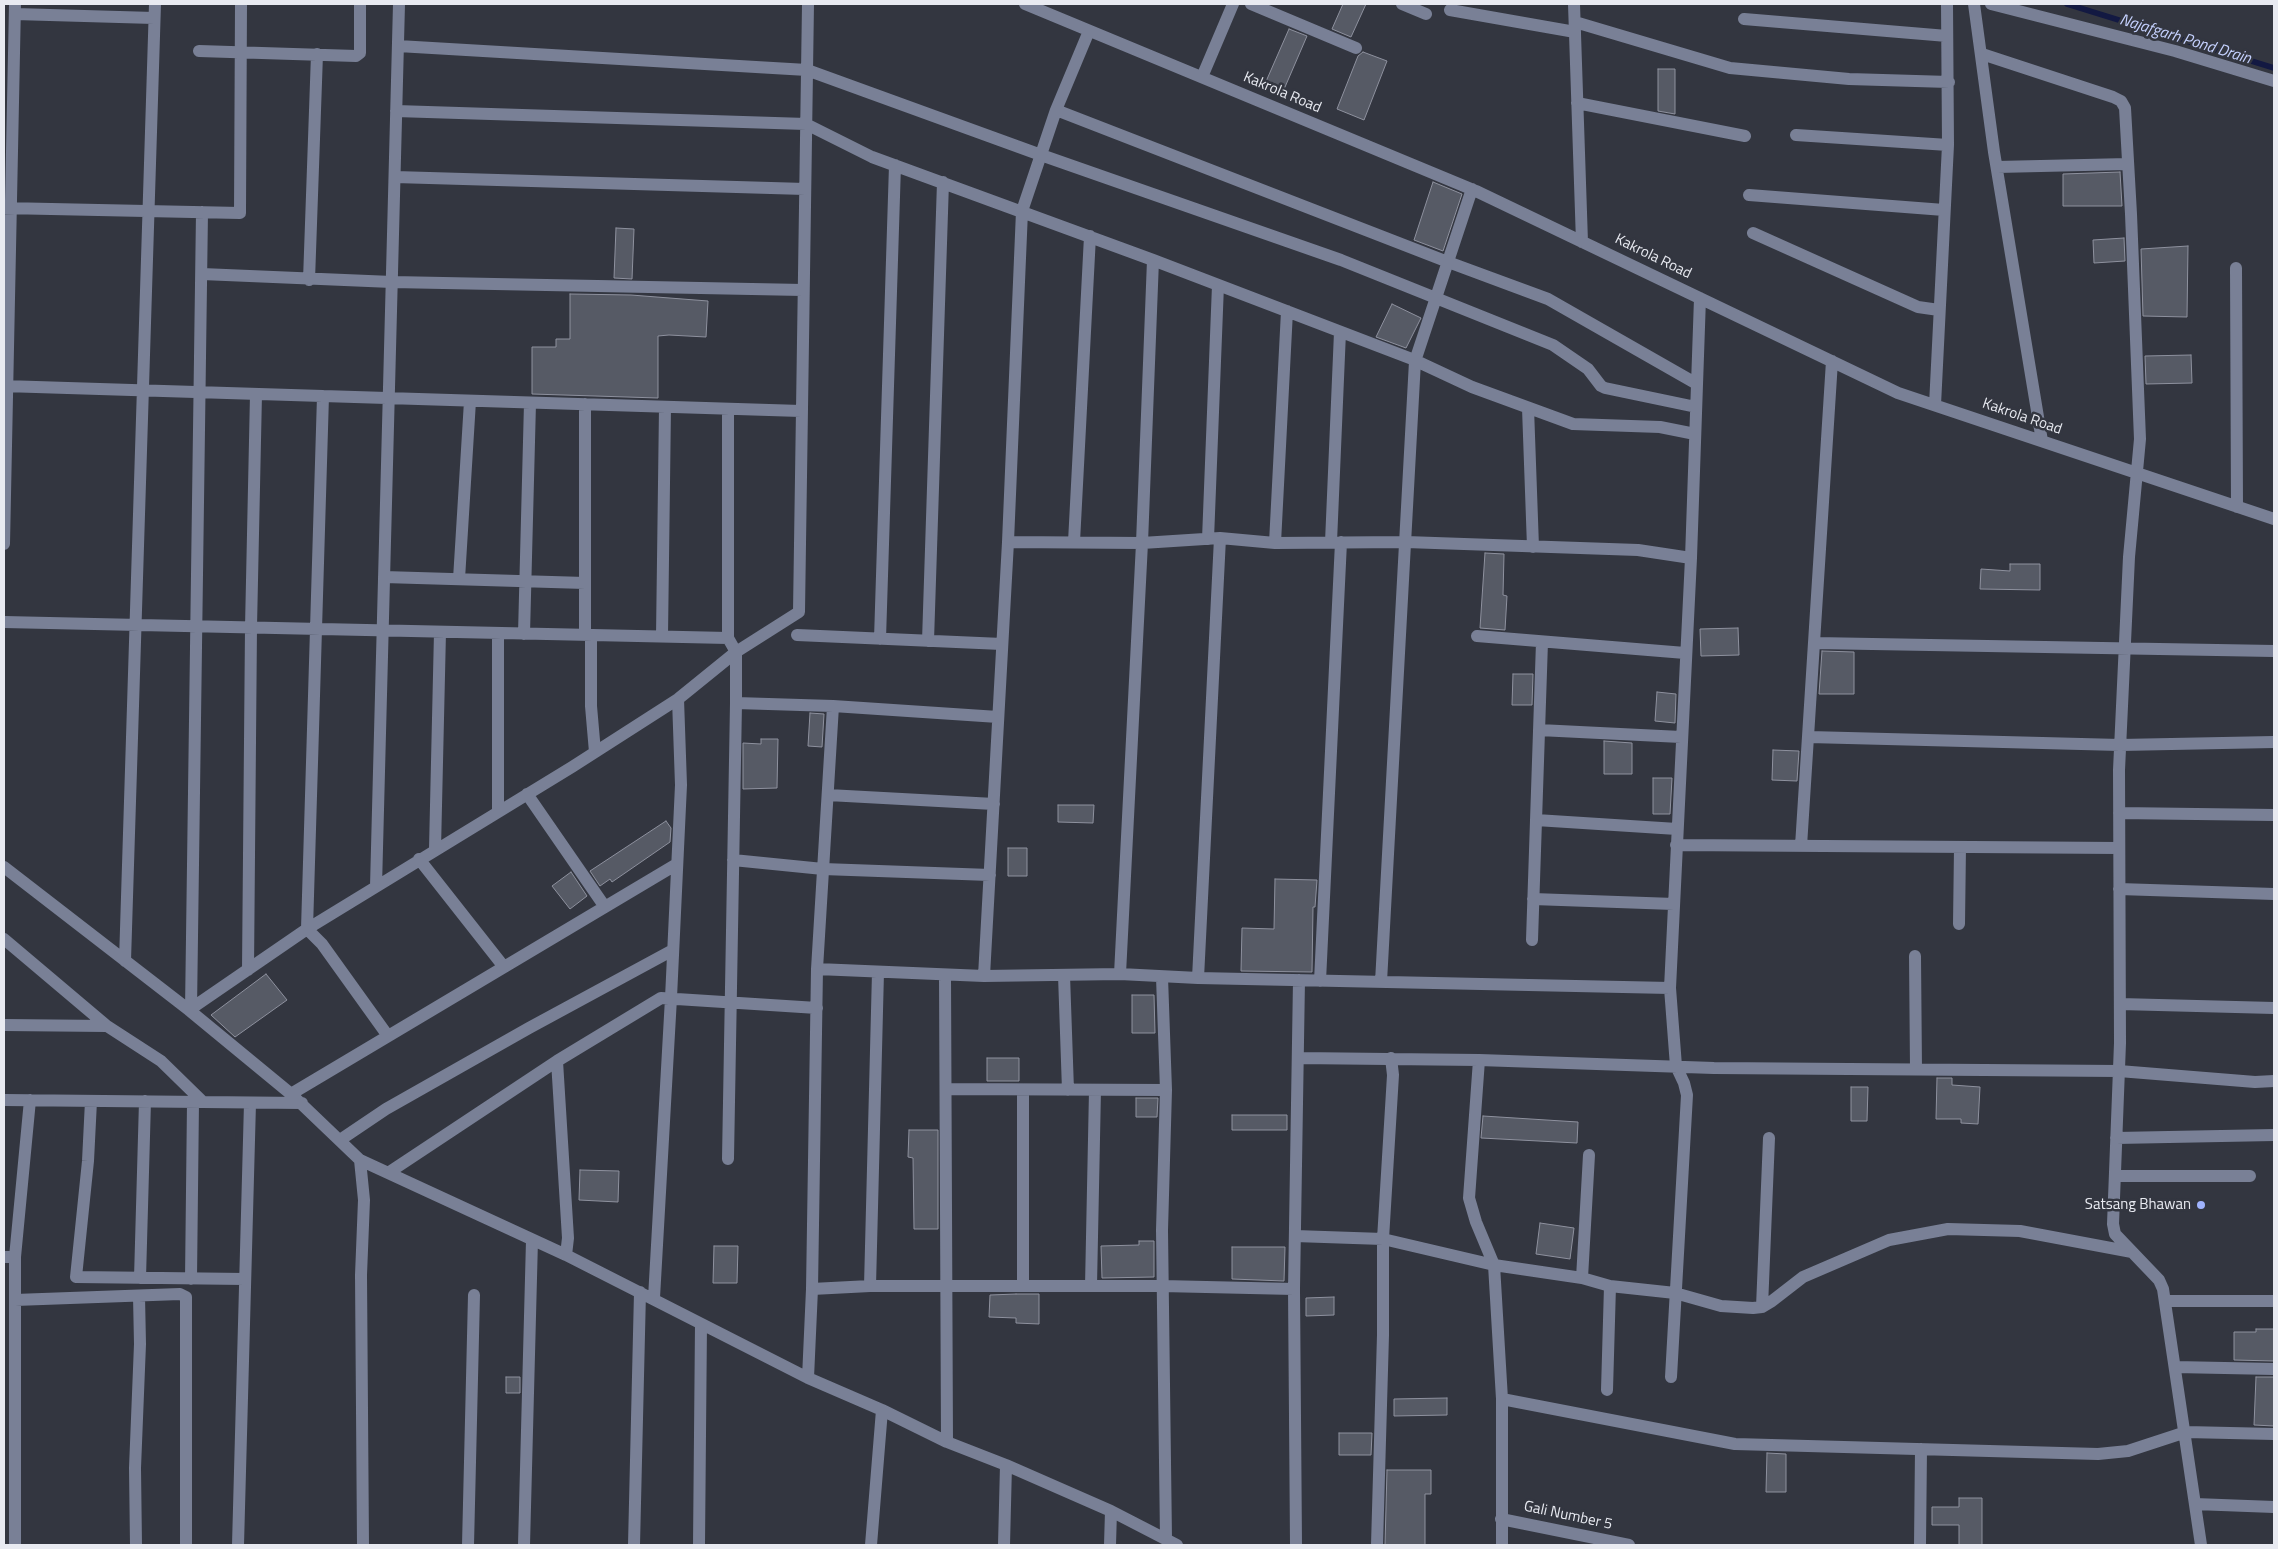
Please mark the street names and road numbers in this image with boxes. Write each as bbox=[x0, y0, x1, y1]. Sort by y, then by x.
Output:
street label: Kakrola Road bbox=[1240, 69, 1324, 117]
street label: Kakrola Road bbox=[1612, 231, 1694, 283]
street label: Kakrola Road bbox=[1980, 395, 2064, 439]
street label: Gali Number 5 bbox=[1522, 1498, 1614, 1534]

